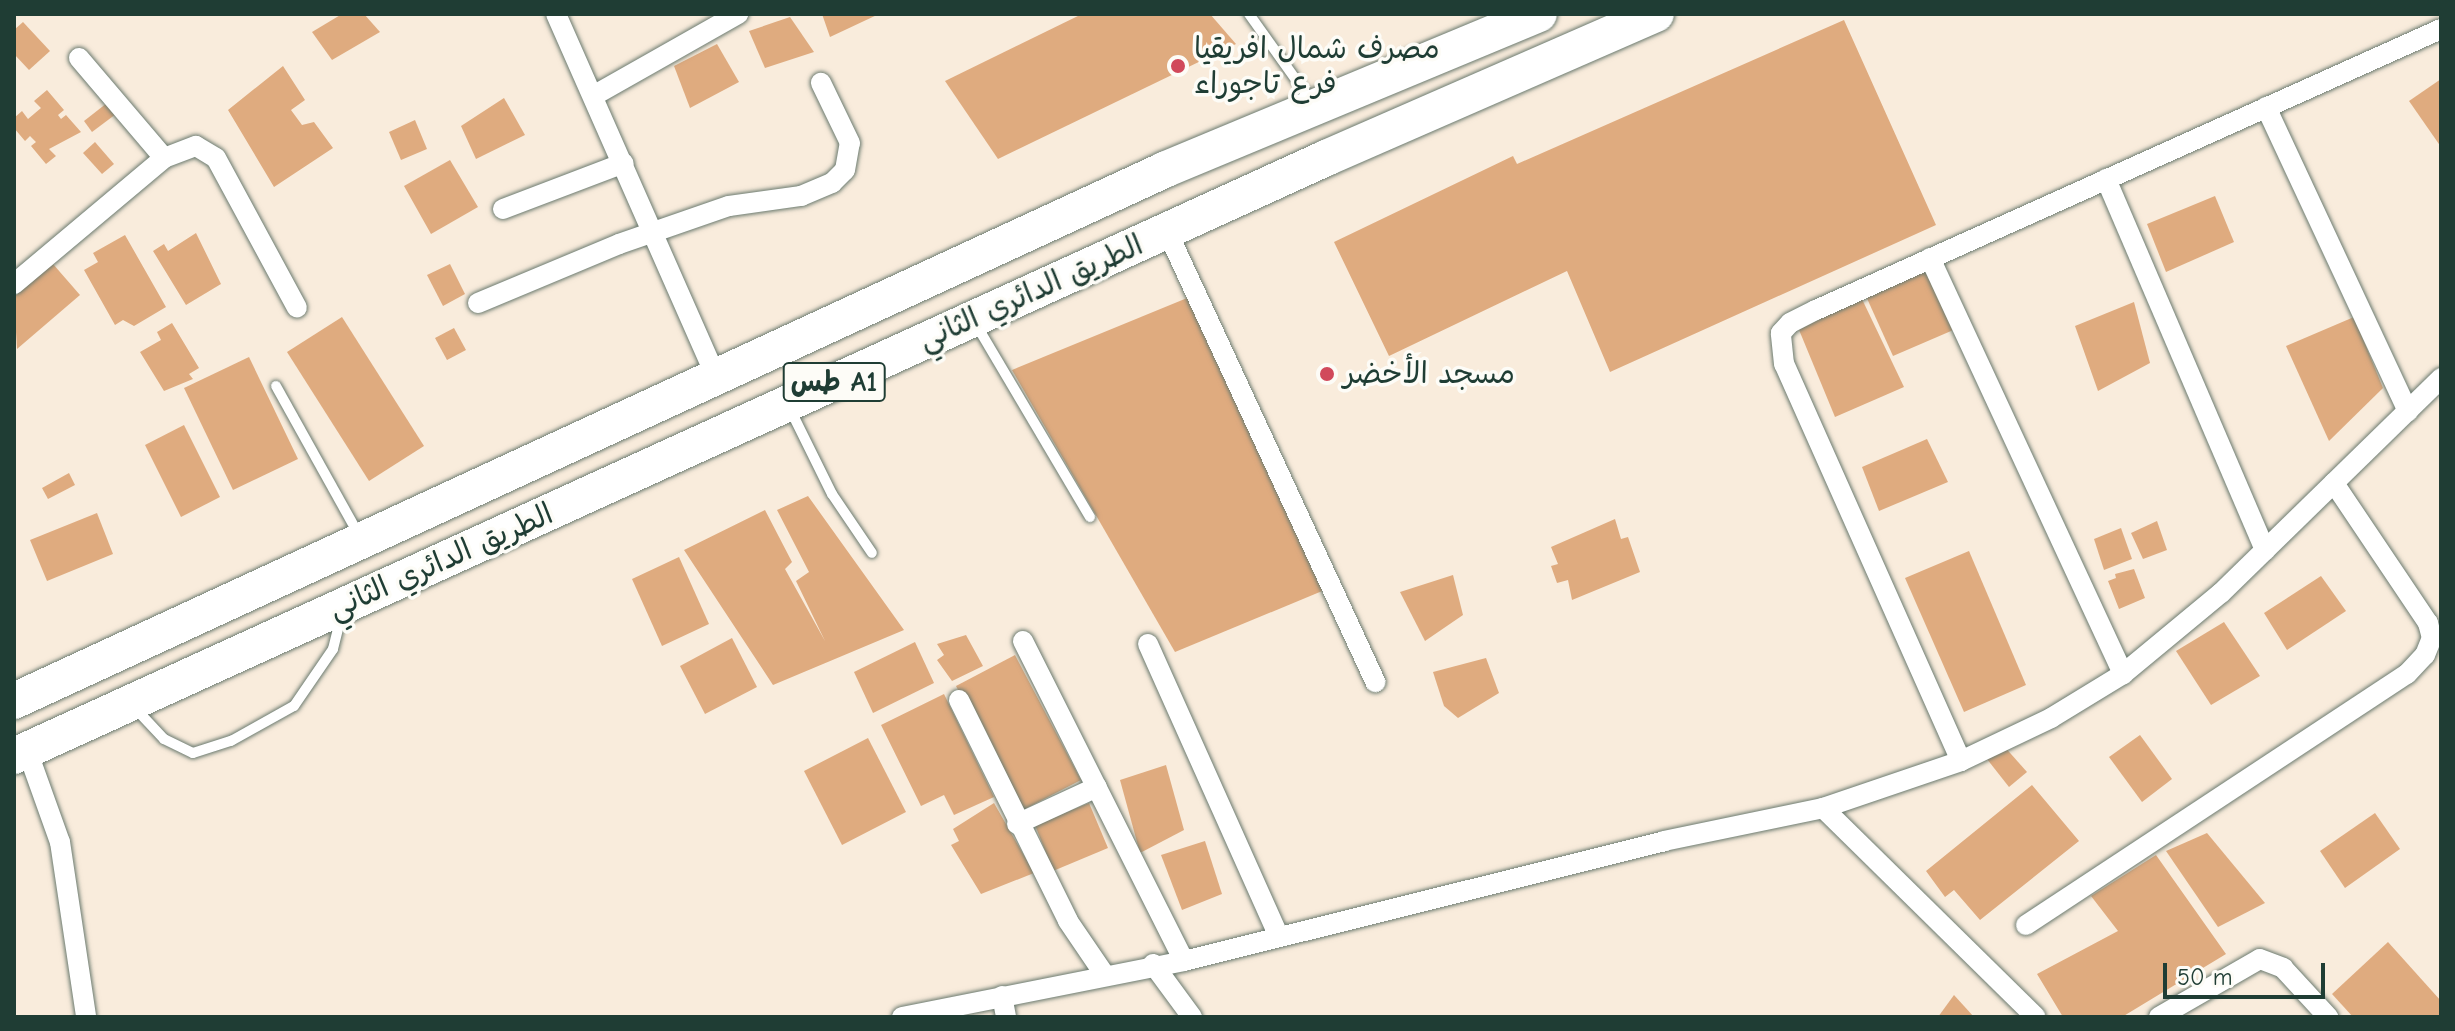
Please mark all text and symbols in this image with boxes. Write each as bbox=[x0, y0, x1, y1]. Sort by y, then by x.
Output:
place label: مصرف شمال افريقيا فرع تاجوراء bbox=[1194, 31, 1440, 102]
marker: مصرف شمال افريقيا فرع تاجوراء bbox=[1169, 57, 1187, 75]
street label: الطريق الدائري الثاني bbox=[913, 227, 1149, 359]
place label: مسجد الأخضر bbox=[1343, 356, 1515, 392]
road number: طس A1 bbox=[782, 358, 886, 406]
marker: مسجد الأخضر bbox=[1318, 365, 1336, 383]
street label: الطريق الدائري الثاني bbox=[323, 496, 559, 628]
scale bar bbox=[2167, 947, 2329, 997]
text: 50 m bbox=[2177, 963, 2233, 991]

